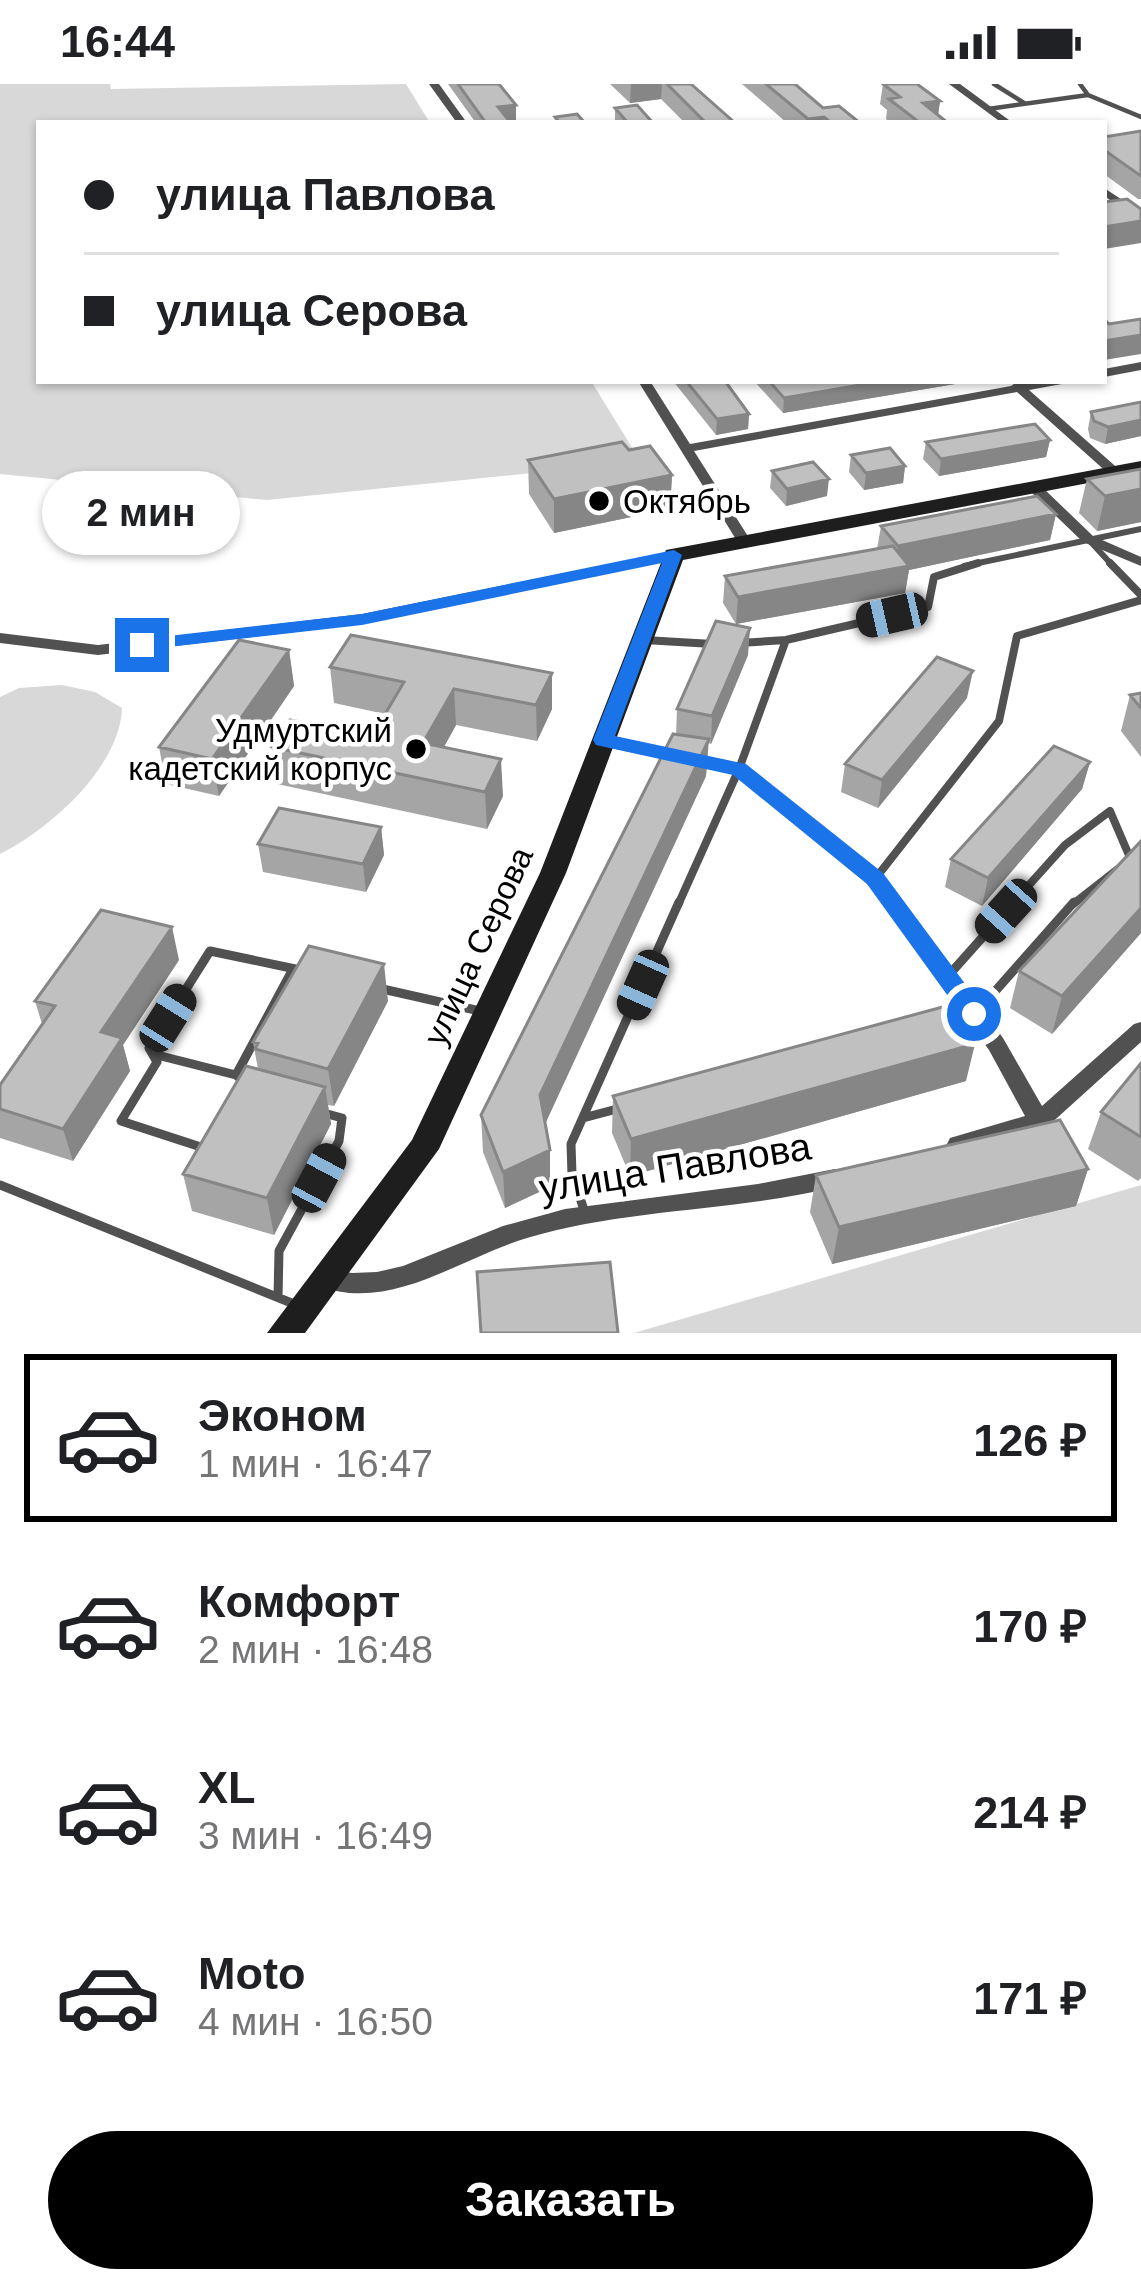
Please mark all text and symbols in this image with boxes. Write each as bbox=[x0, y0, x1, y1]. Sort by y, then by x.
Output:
text: 16:44 bbox=[60, 16, 175, 67]
text: улица Павлова bbox=[156, 169, 494, 220]
text: улица Серова bbox=[156, 285, 467, 336]
callout: 2 мин bbox=[43, 471, 241, 555]
place label: Октябрь bbox=[623, 483, 751, 520]
marker: Октябрь bbox=[586, 488, 612, 514]
text: 2 мин bbox=[87, 491, 195, 534]
car bbox=[853, 589, 931, 641]
route end bbox=[115, 618, 169, 672]
place label: Удмуртский кадетский корпус bbox=[128, 712, 392, 787]
marker: Удмуртский кадетский корпус bbox=[403, 736, 429, 762]
street label: улица Серова bbox=[416, 840, 540, 1051]
car bbox=[969, 872, 1043, 950]
car bbox=[612, 945, 674, 1025]
car bbox=[134, 978, 202, 1058]
route start bbox=[947, 987, 1001, 1041]
street label: улица Павлова bbox=[536, 1124, 814, 1210]
car bbox=[286, 1138, 352, 1218]
icon: car bbox=[54, 1384, 162, 1492]
text: Эконом bbox=[198, 1390, 367, 1441]
text: 126 ₽ bbox=[973, 1415, 1087, 1466]
text: 1 мин · 16:47 bbox=[198, 1442, 433, 1485]
icon: car bbox=[54, 1570, 162, 1678]
text: Комфорт bbox=[198, 1576, 400, 1627]
text: 170 ₽ bbox=[973, 1601, 1087, 1652]
text: 2 мин · 16:48 bbox=[198, 1628, 433, 1671]
icon: car bbox=[54, 1756, 162, 1864]
text: XL bbox=[198, 1762, 256, 1813]
text: 214 ₽ bbox=[973, 1787, 1087, 1838]
text: 3 мин · 16:49 bbox=[198, 1814, 433, 1857]
icon: car bbox=[54, 1942, 162, 2050]
text: Moto bbox=[198, 1948, 305, 1999]
text: 171 ₽ bbox=[973, 1973, 1087, 2024]
text: 4 мин · 16:50 bbox=[198, 2000, 433, 2043]
button: Заказать bbox=[48, 2131, 1093, 2269]

